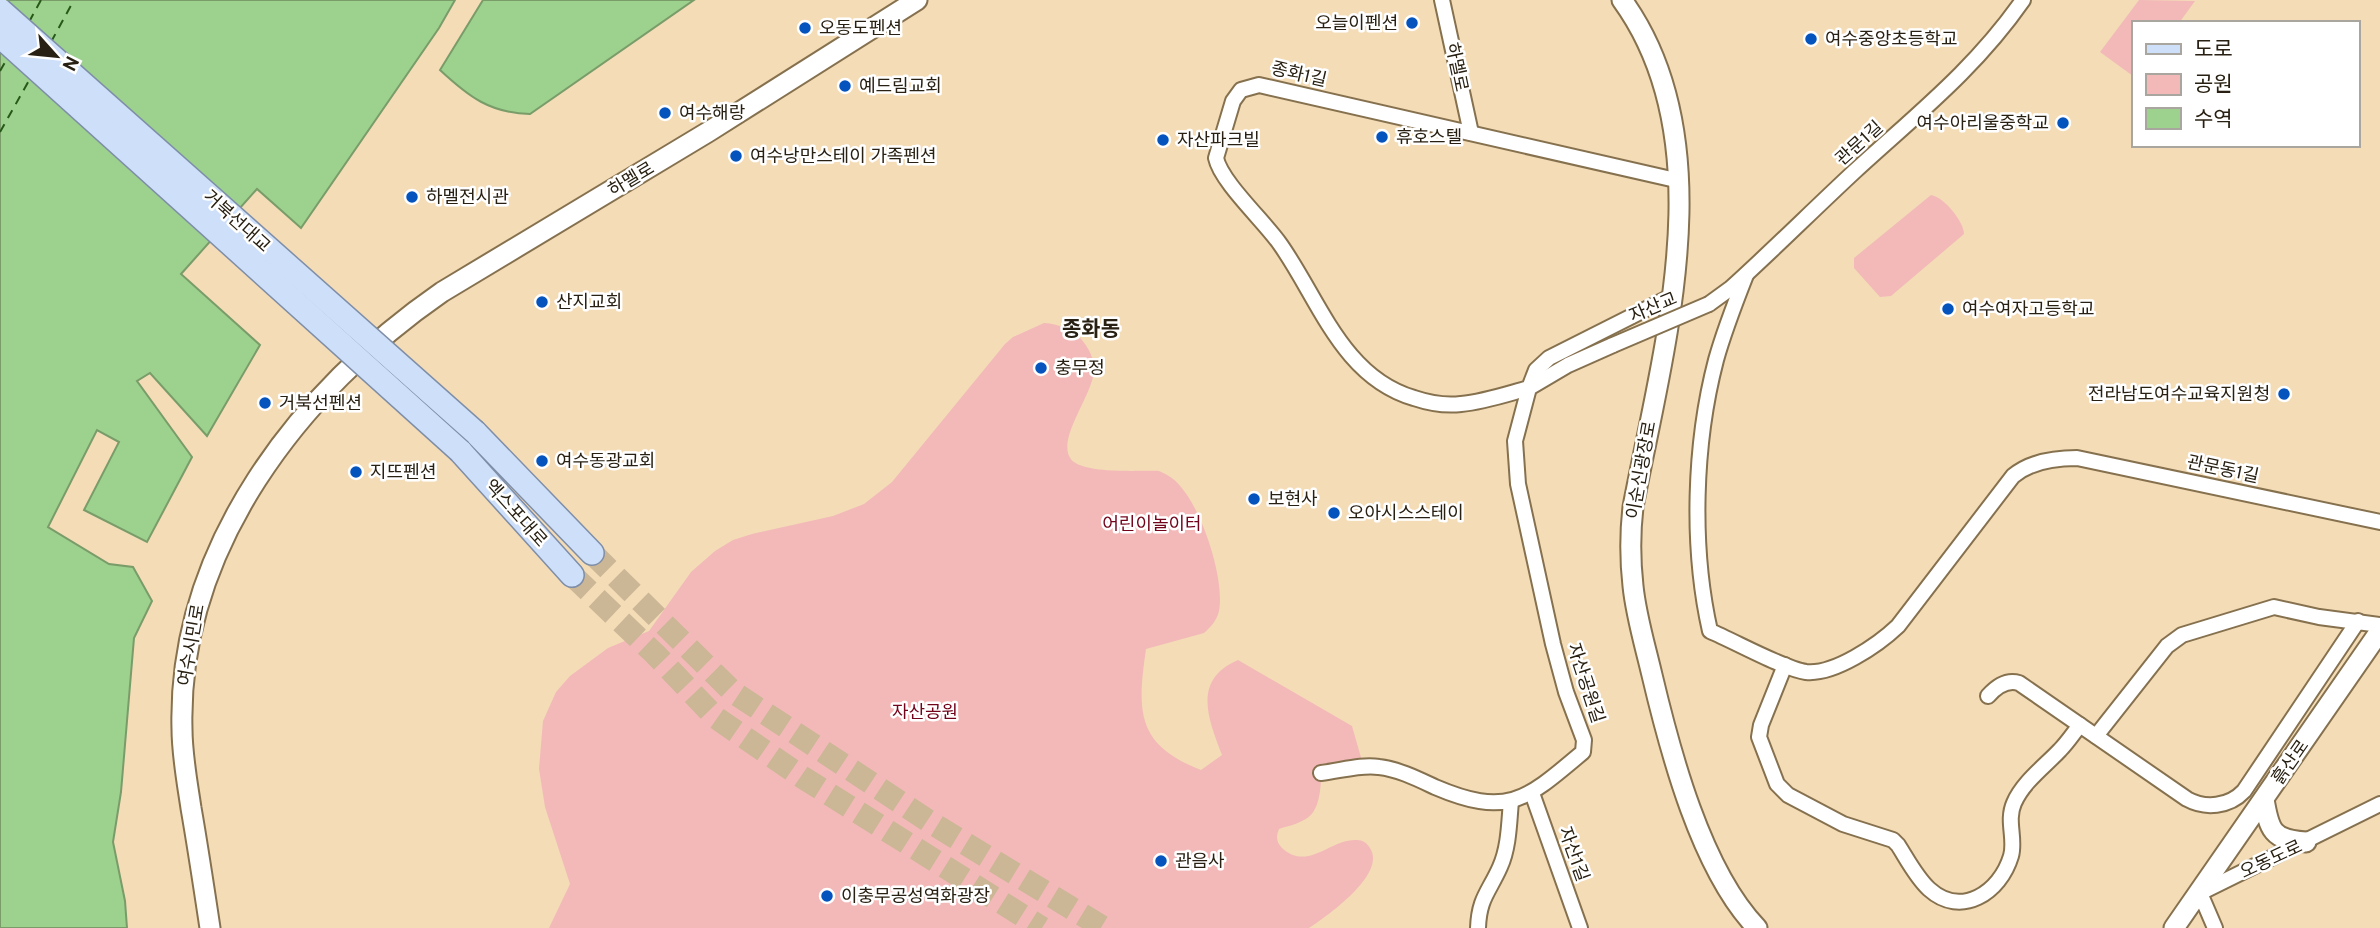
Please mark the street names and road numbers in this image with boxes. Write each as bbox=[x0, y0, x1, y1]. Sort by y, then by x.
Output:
street label: 하멜로 bbox=[1439, 41, 1472, 94]
street label: 종화1길 bbox=[1269, 58, 1329, 93]
street label: 관문1길 bbox=[1831, 117, 1889, 172]
street label: 하멜로 bbox=[605, 158, 659, 203]
street label: 거북선대교 bbox=[198, 186, 274, 258]
street label: 자산교 bbox=[1626, 288, 1681, 329]
street label: 이순신광장로 bbox=[1623, 419, 1662, 521]
street label: 관문동1길 bbox=[2185, 452, 2261, 489]
street label: 엑스포대로 bbox=[479, 476, 551, 552]
street label: 여수시민로 bbox=[174, 602, 211, 688]
street label: 자산공원길 bbox=[1561, 641, 1608, 726]
street label: 흙산로 bbox=[2268, 736, 2315, 790]
street label: 자산1길 bbox=[1552, 824, 1593, 885]
street label: 오동도로 bbox=[2237, 836, 2307, 885]

